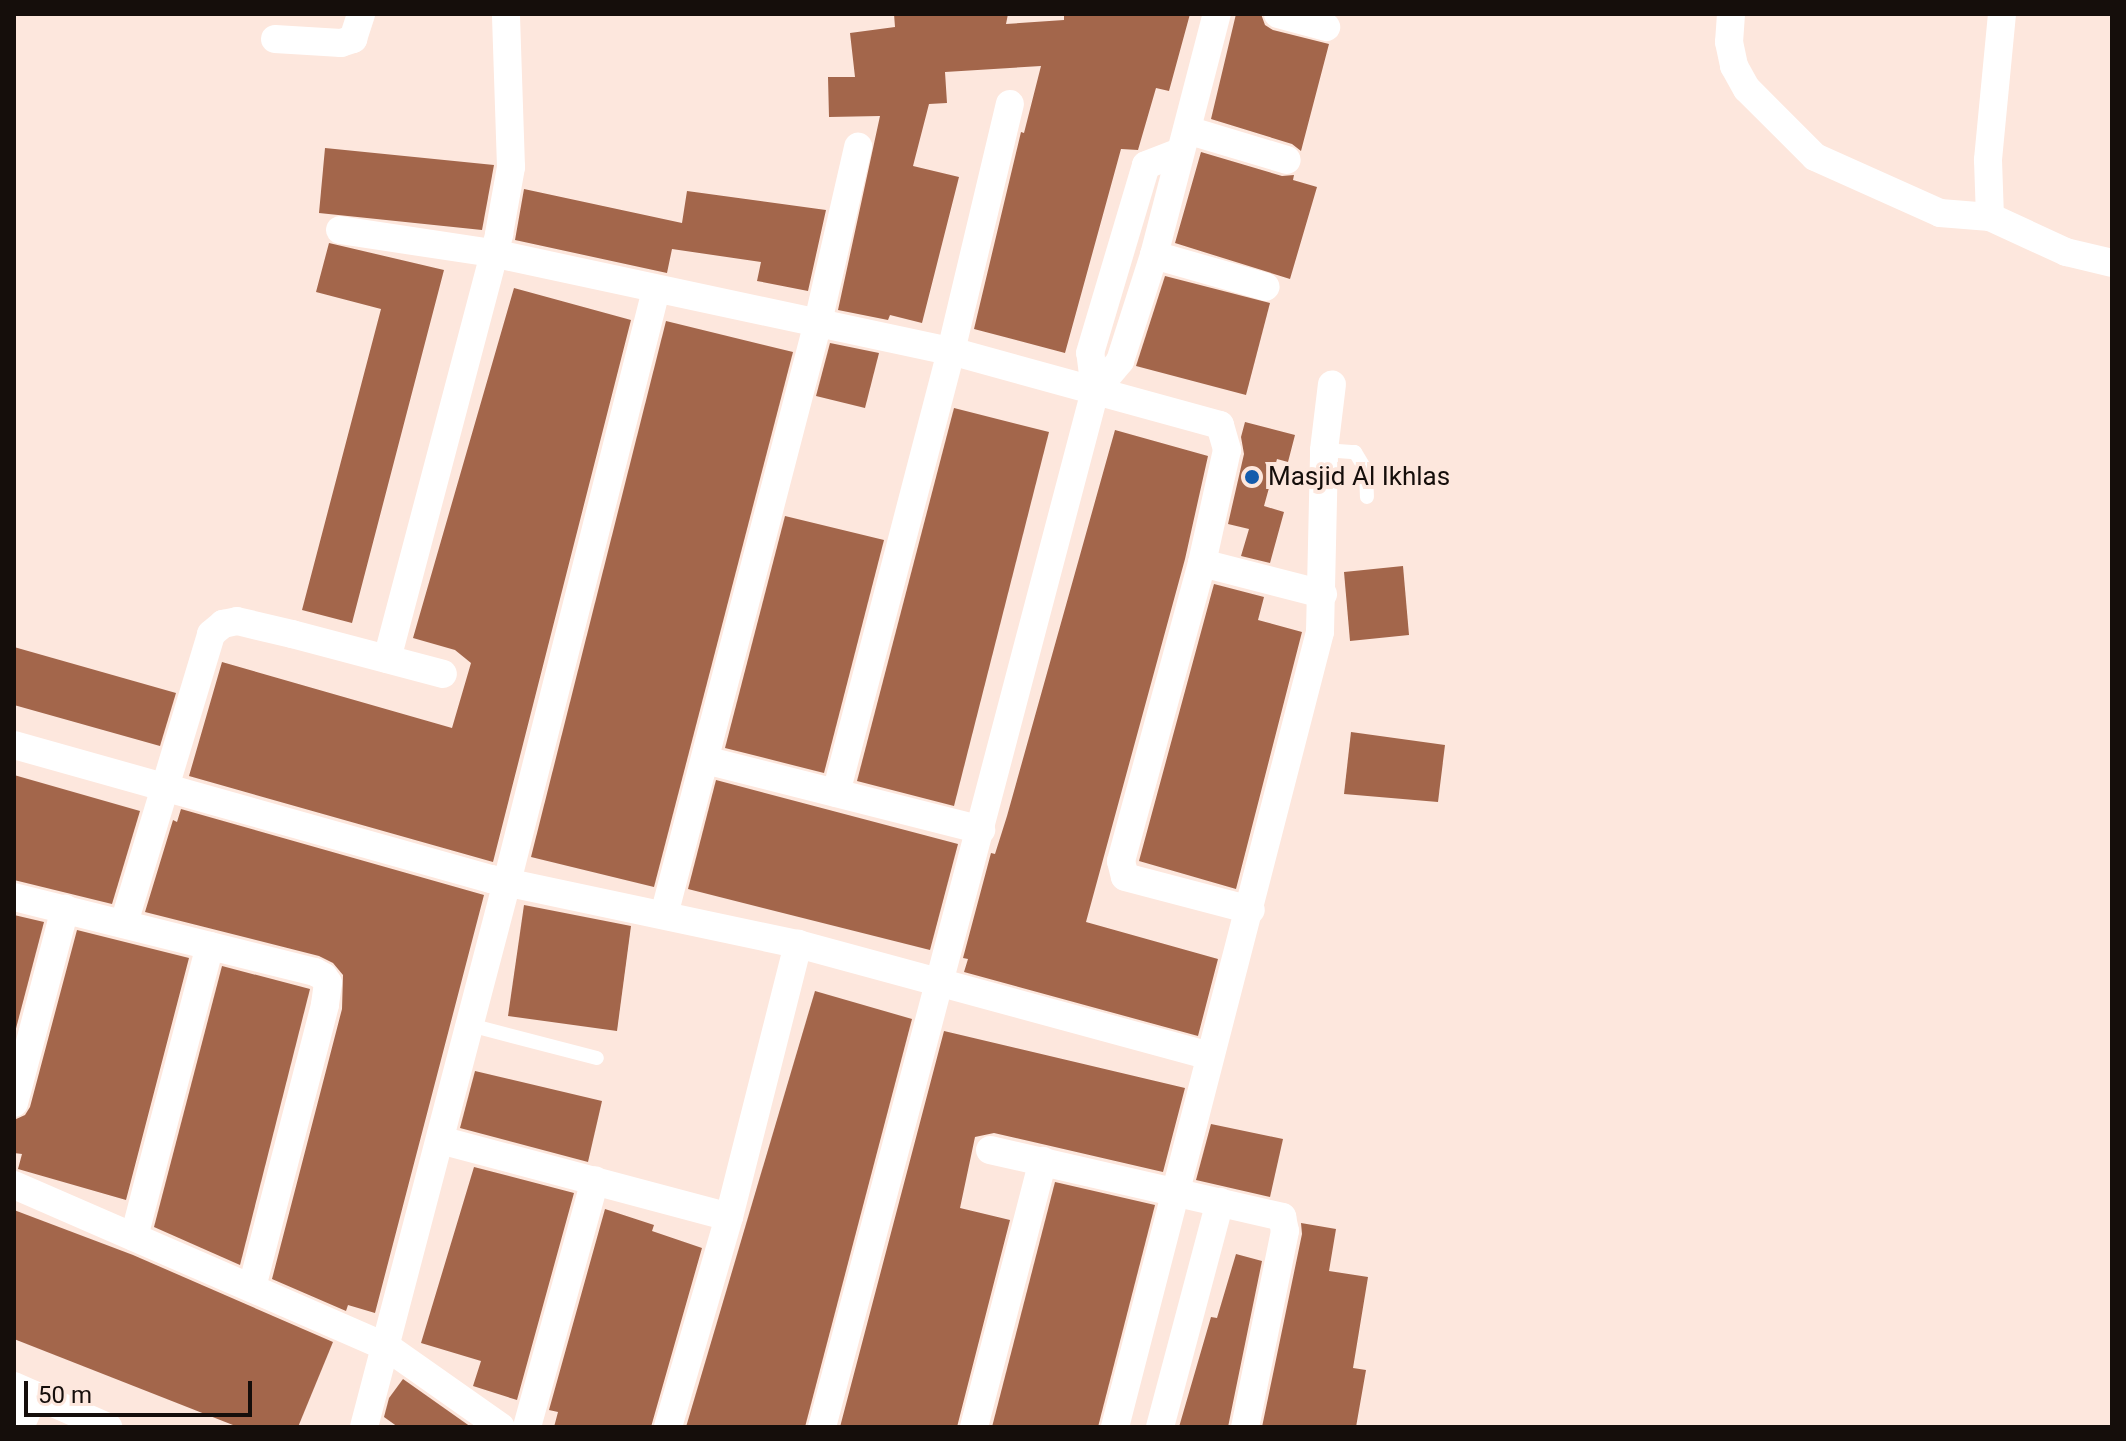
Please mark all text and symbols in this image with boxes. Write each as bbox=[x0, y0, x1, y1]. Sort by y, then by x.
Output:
place label: Masjid Al Ikhlas bbox=[1268, 461, 1450, 493]
marker: Masjid Al Ikhlas bbox=[1243, 468, 1261, 486]
scale bar bbox=[28, 1365, 256, 1415]
text: 50 m bbox=[38, 1381, 92, 1409]

